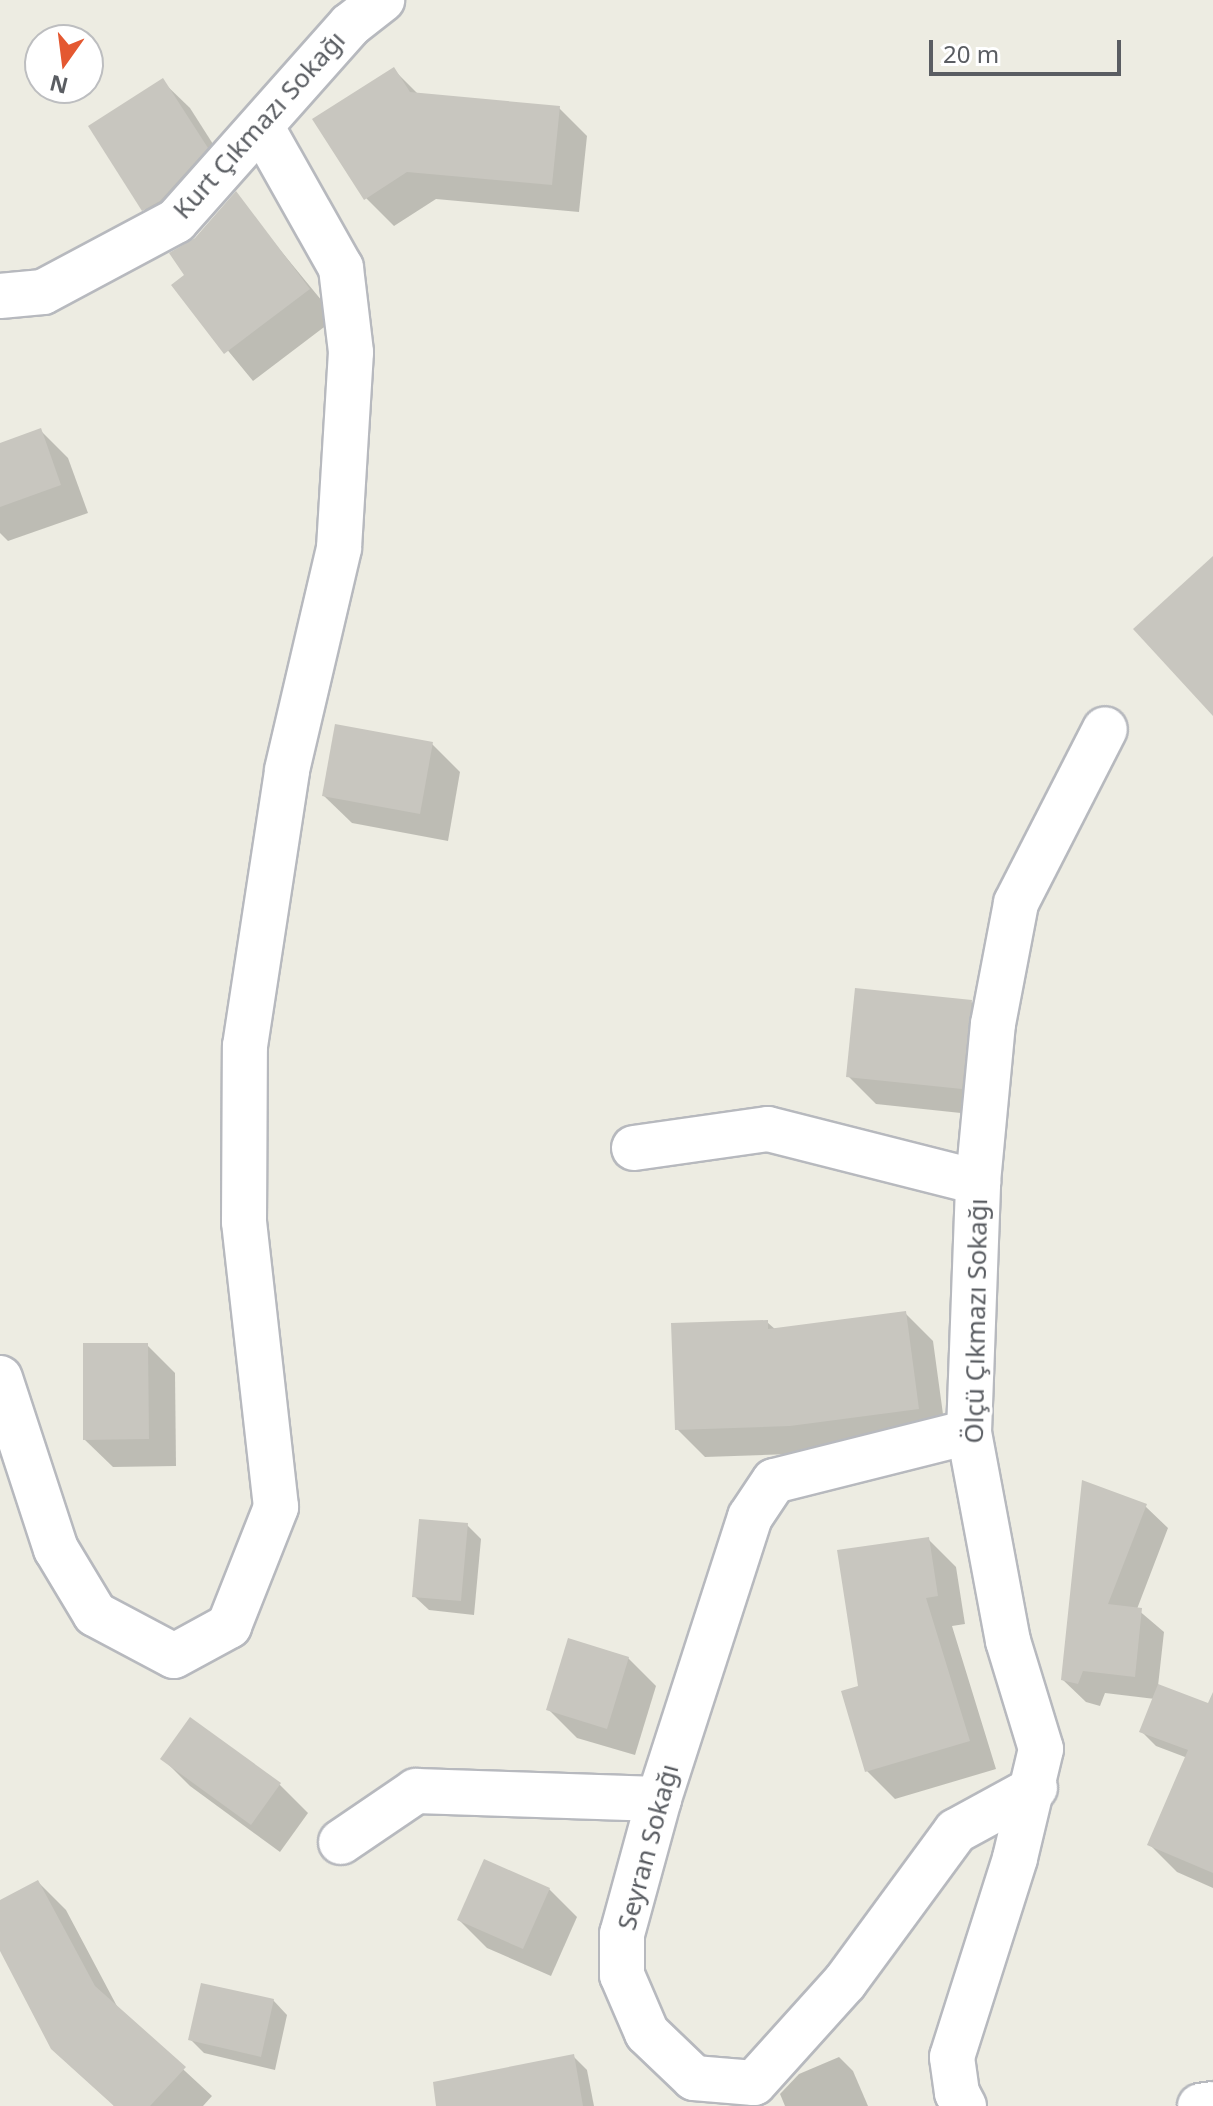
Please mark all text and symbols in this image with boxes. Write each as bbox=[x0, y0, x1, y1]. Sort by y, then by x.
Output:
north arrow bbox=[24, 24, 104, 104]
scale bar bbox=[933, 24, 1125, 74]
street label: Kurt Çıkmazı Sokağı bbox=[167, 25, 351, 225]
text: 20 m bbox=[943, 37, 999, 70]
text: N bbox=[46, 69, 71, 102]
street label: Ölçü Çıkmazı Sokağı bbox=[958, 1198, 994, 1444]
street label: Seyran Sokağı bbox=[611, 1761, 685, 1933]

